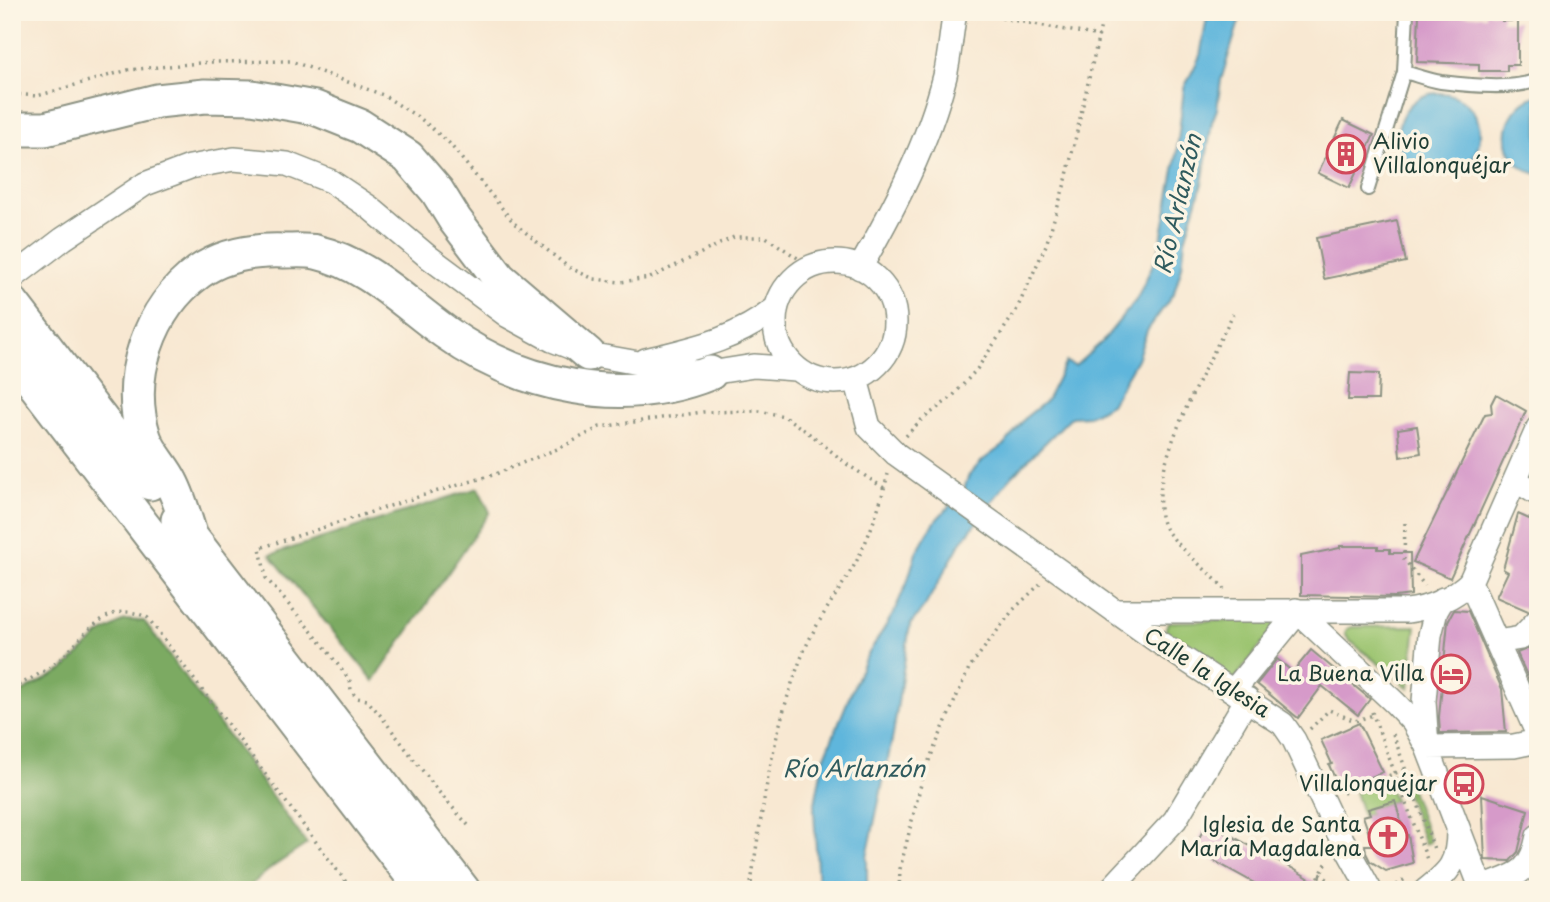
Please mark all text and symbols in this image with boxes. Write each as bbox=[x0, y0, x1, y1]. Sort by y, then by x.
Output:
place label: Alivio Villalonquéjar bbox=[1373, 124, 1512, 180]
water label: Río Arlanzón bbox=[1143, 129, 1210, 277]
building icon: Alivio Villalonquéjar bbox=[1325, 133, 1367, 175]
street label: Calle la Iglesia bbox=[1139, 618, 1278, 724]
hotel icon: La Buena Villa bbox=[1430, 653, 1472, 695]
place label: La Buena Villa bbox=[1277, 656, 1424, 688]
water label: Río Arlanzón bbox=[783, 750, 926, 785]
bus stop icon: Villalonquéjar bbox=[1443, 763, 1485, 805]
place label: Villalonquéjar bbox=[1299, 766, 1438, 798]
place label: Iglesia de Santa María Magdalena bbox=[1180, 807, 1361, 863]
church icon: Iglesia de Santa María Magdalena bbox=[1367, 816, 1409, 858]

